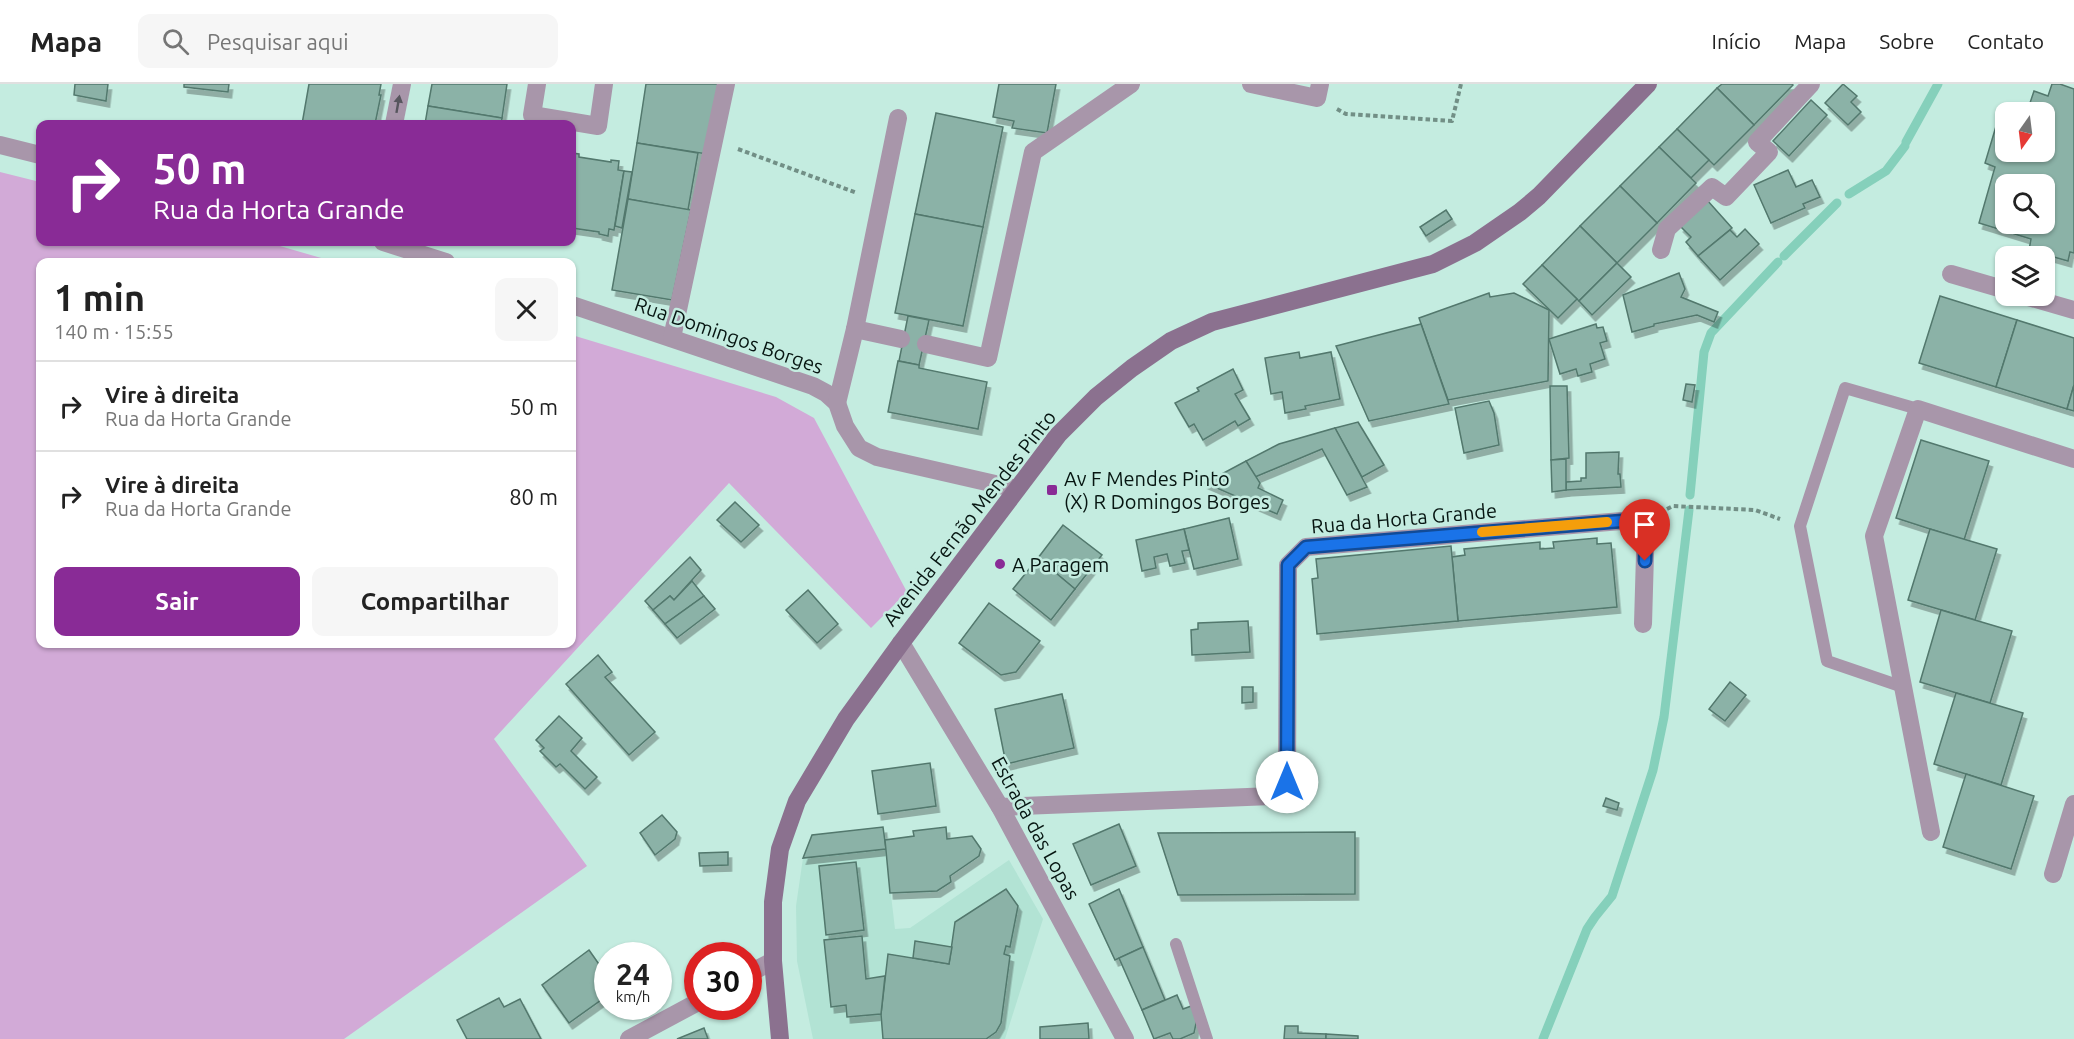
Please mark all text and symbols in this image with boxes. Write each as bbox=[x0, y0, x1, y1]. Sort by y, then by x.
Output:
search box bbox=[138, 14, 558, 68]
icon: search bbox=[159, 25, 192, 58]
text: Mapa bbox=[30, 26, 102, 57]
text: Pesquisar aqui bbox=[207, 29, 349, 54]
text: Início bbox=[1712, 29, 1761, 53]
text: Mapa bbox=[1794, 29, 1846, 53]
text: Sobre bbox=[1879, 29, 1934, 53]
text: Contato bbox=[1967, 29, 2044, 53]
one-way arrow bbox=[394, 95, 403, 114]
north arrow bbox=[1995, 102, 2055, 162]
map controls bbox=[1995, 102, 2055, 306]
icon: right bbox=[54, 144, 132, 222]
text: 50 m bbox=[153, 145, 247, 192]
button: search bbox=[1995, 174, 2055, 234]
text: Rua da Horta Grande bbox=[153, 194, 405, 224]
button: layers bbox=[1995, 246, 2055, 306]
text: 1 min bbox=[54, 277, 145, 318]
button: close bbox=[495, 278, 558, 341]
street label: Rua Domingos Borges bbox=[632, 292, 826, 378]
text: 140 m · 15:55 bbox=[54, 320, 174, 343]
text: Vire à direita bbox=[105, 382, 239, 407]
icon: right bbox=[54, 390, 87, 423]
text: 50 m bbox=[509, 394, 558, 419]
street label: Avenida Fernão Mendes Pinto bbox=[878, 406, 1060, 630]
text: Rua da Horta Grande bbox=[105, 407, 291, 430]
place label: Av F Mendes Pinto (X) R Domingos Borges bbox=[1064, 467, 1270, 513]
text: Vire à direita bbox=[105, 472, 239, 497]
icon: right bbox=[54, 480, 87, 513]
marker: Av F Mendes Pinto (X) R Domingos Borges bbox=[1045, 483, 1059, 497]
text: 80 m bbox=[509, 484, 558, 509]
text: Rua da Horta Grande bbox=[105, 497, 291, 520]
street label: Rua da Horta Grande bbox=[1310, 498, 1498, 538]
pin bbox=[1619, 499, 1670, 561]
icon: arrive bbox=[1628, 508, 1661, 541]
place label: A Paragem bbox=[1012, 553, 1109, 576]
marker: A Paragem bbox=[993, 557, 1007, 571]
button: Sair bbox=[54, 567, 300, 636]
button: Compartilhar bbox=[312, 567, 558, 636]
position arrow bbox=[1255, 750, 1319, 814]
street label: Estrada das Lopas bbox=[987, 752, 1085, 904]
speed limit sign: 30 bbox=[684, 942, 762, 1020]
text: 24 bbox=[616, 957, 650, 991]
text: km/h bbox=[616, 988, 650, 1005]

